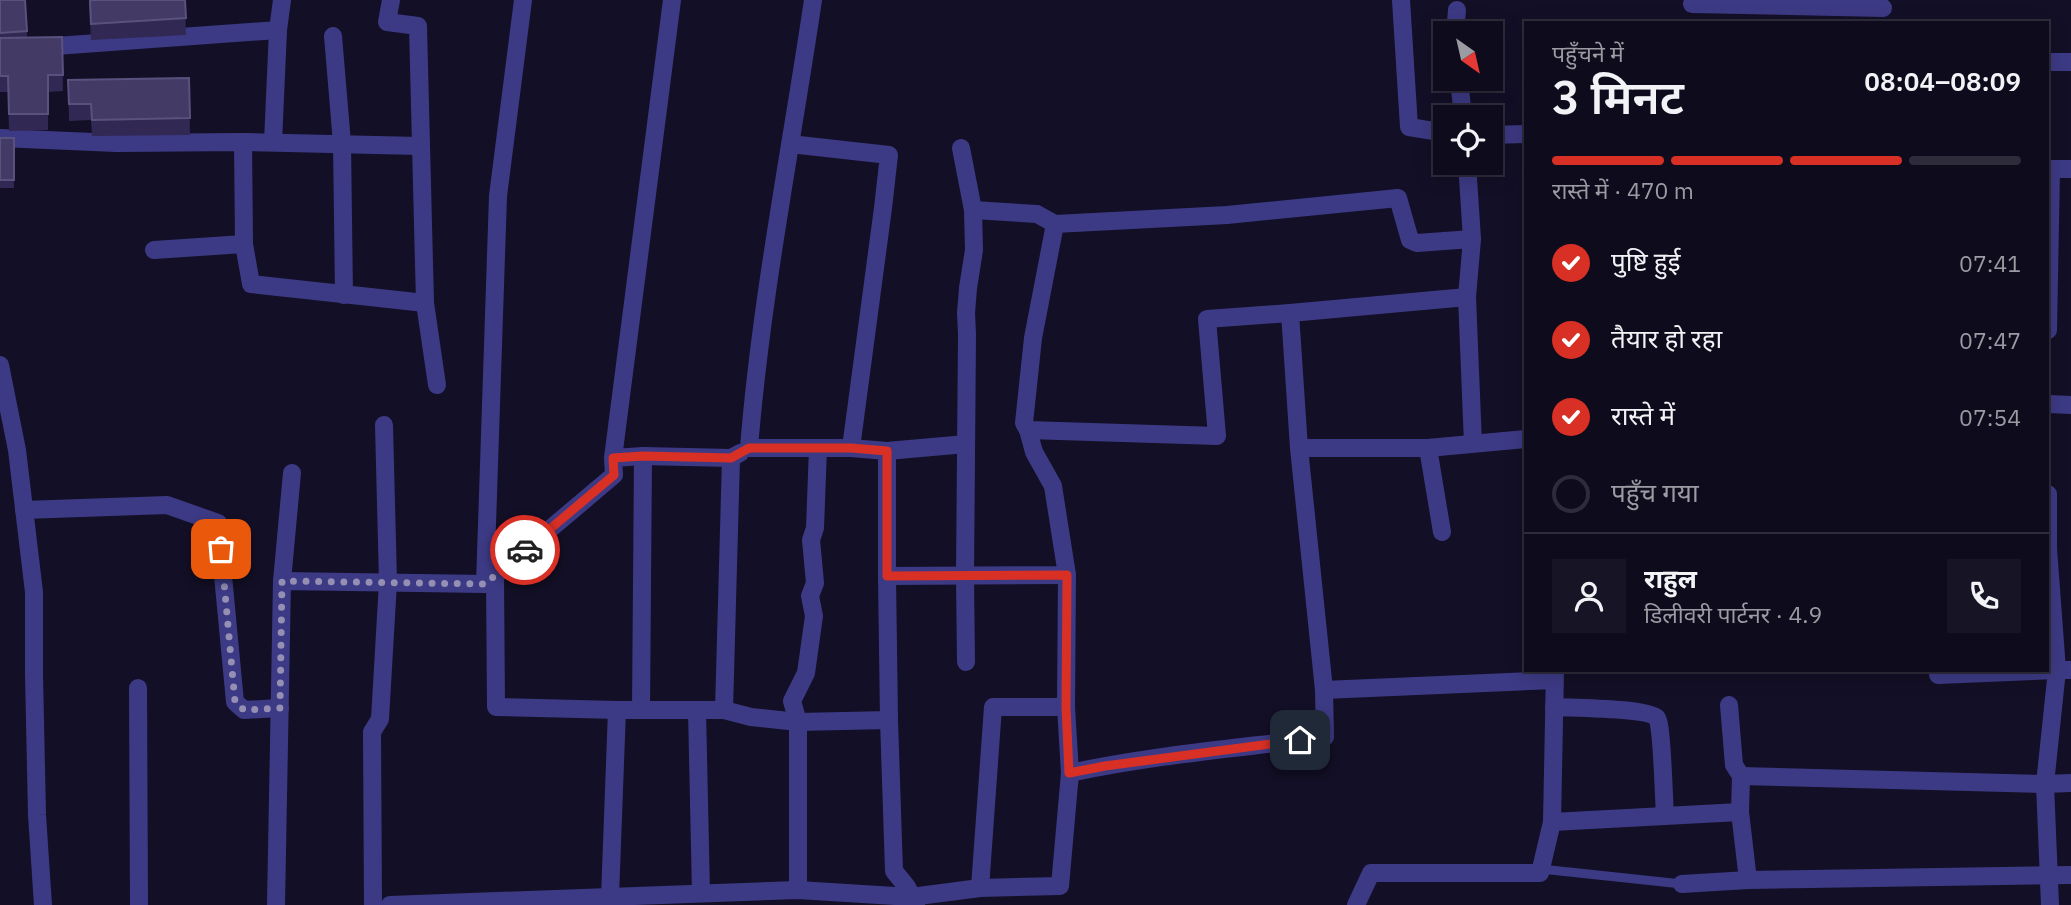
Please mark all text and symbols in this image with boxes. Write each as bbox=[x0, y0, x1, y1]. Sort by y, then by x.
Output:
north arrow bbox=[1433, 21, 1503, 91]
map controls bbox=[1433, 21, 1503, 175]
text: पहुँचने में bbox=[1552, 38, 1624, 68]
text: 08:04–08:09 bbox=[1864, 64, 2021, 98]
text: 3 मिनट bbox=[1552, 67, 1684, 127]
button: locate bbox=[1433, 105, 1503, 175]
text: रास्ते में · 470 m bbox=[1552, 175, 1694, 205]
icon: check bbox=[1552, 244, 1590, 282]
text: पुष्टि हुई bbox=[1611, 244, 1680, 278]
text: 07:41 bbox=[1959, 248, 2021, 278]
icon: check bbox=[1552, 321, 1590, 359]
text: तैयार हो रहा bbox=[1611, 321, 1722, 355]
text: 07:47 bbox=[1959, 325, 2021, 355]
icon: check bbox=[1552, 398, 1590, 436]
text: रास्ते में bbox=[1611, 398, 1675, 432]
text: 07:54 bbox=[1959, 402, 2021, 432]
text: पहुँच गया bbox=[1611, 475, 1699, 509]
courier bbox=[490, 515, 560, 585]
pin bbox=[191, 519, 251, 579]
icon: bag bbox=[202, 530, 240, 568]
icon: car bbox=[506, 531, 544, 569]
button: person bbox=[1552, 559, 1626, 633]
button: phone bbox=[1947, 559, 2021, 633]
text: राहुल bbox=[1644, 561, 1697, 595]
text: डिलीवरी पार्टनर · 4.9 bbox=[1644, 599, 1822, 629]
pin bbox=[1270, 710, 1330, 770]
icon: home bbox=[1281, 721, 1319, 759]

